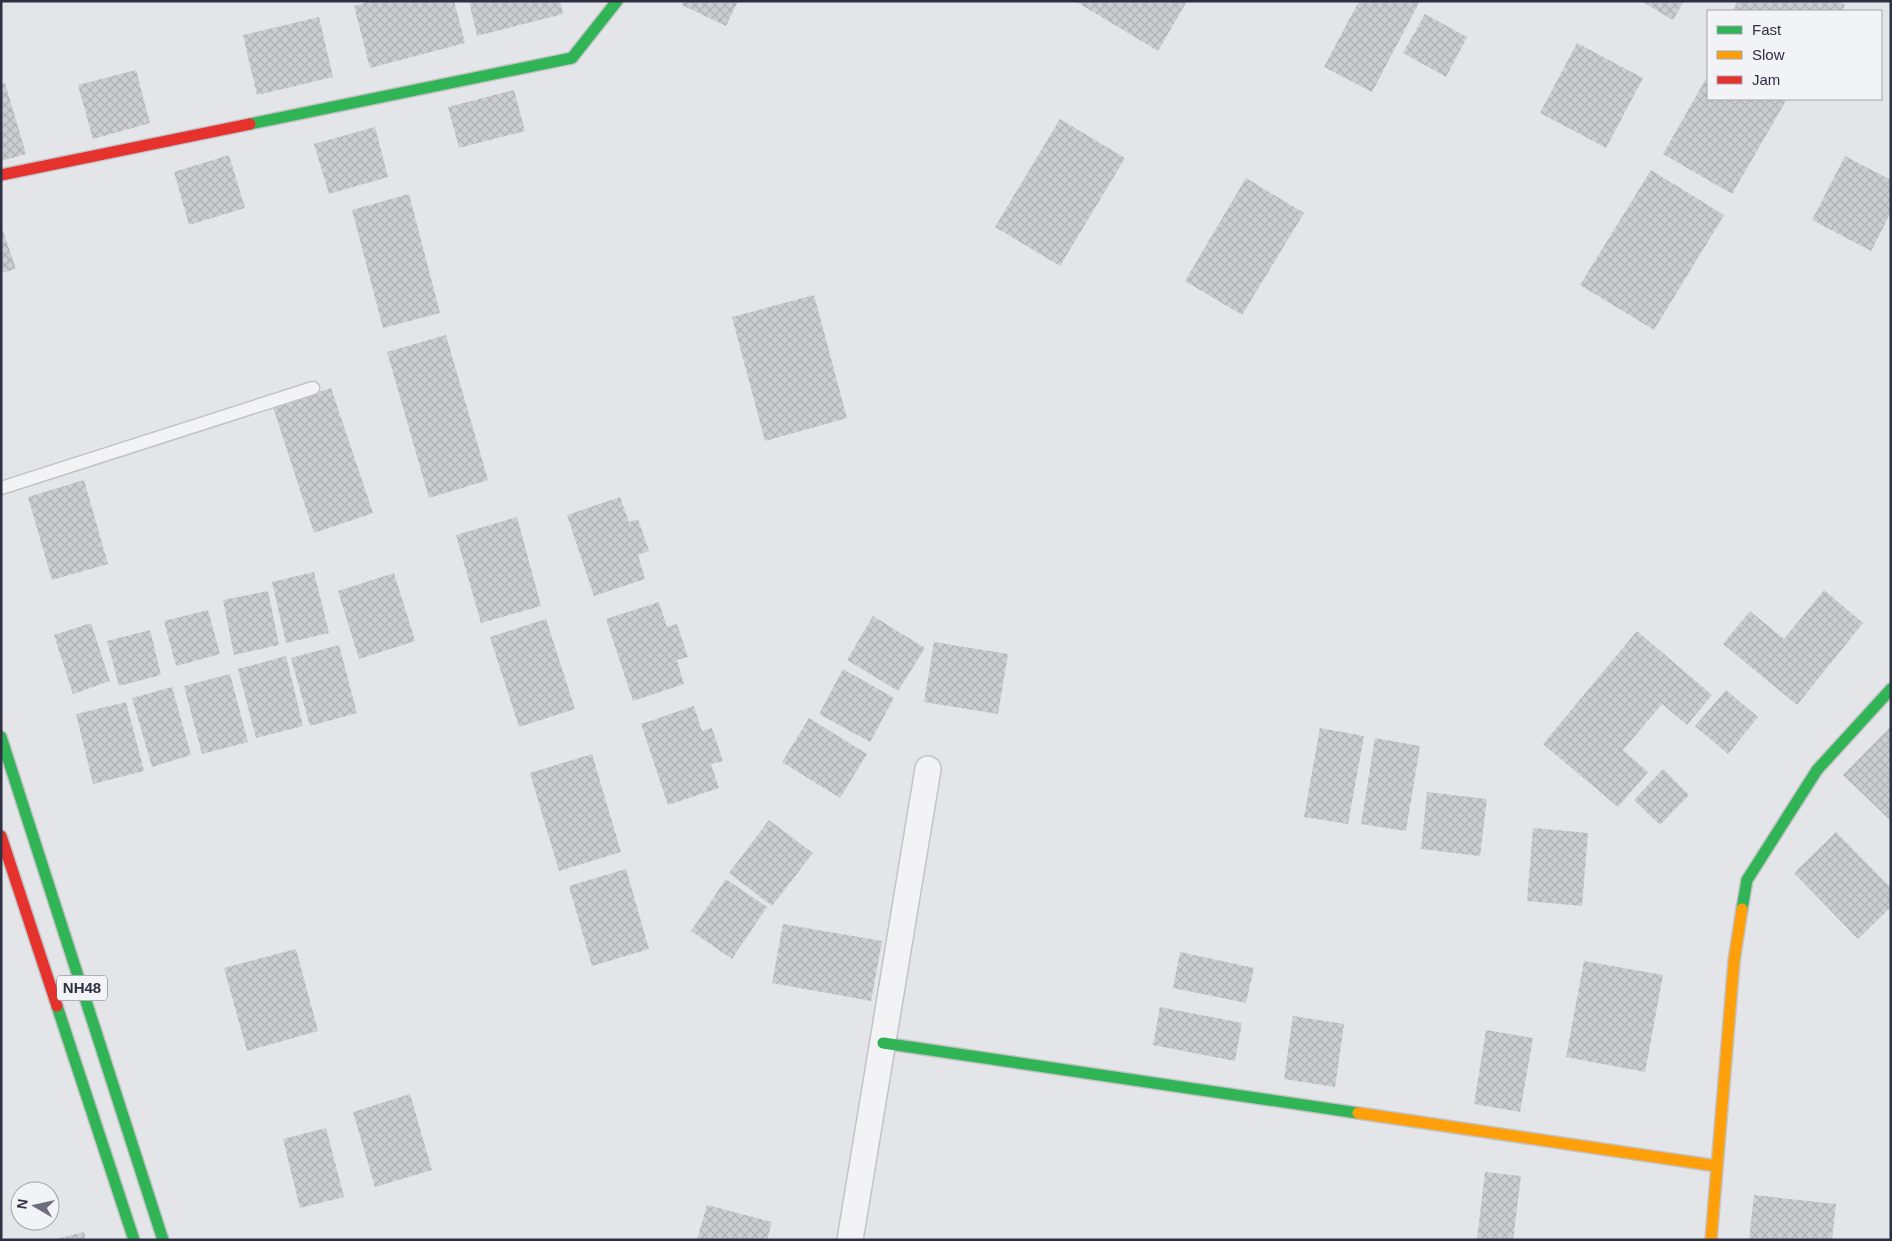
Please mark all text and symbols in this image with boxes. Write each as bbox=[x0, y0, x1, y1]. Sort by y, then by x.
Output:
legend bbox=[1707, 10, 1882, 100]
text: Fast bbox=[1752, 21, 1782, 38]
text: Slow bbox=[1752, 46, 1785, 63]
text: Jam bbox=[1752, 71, 1780, 88]
road number: NH48 bbox=[57, 976, 107, 1000]
north arrow bbox=[10, 1181, 60, 1231]
text: N bbox=[13, 1198, 31, 1210]

